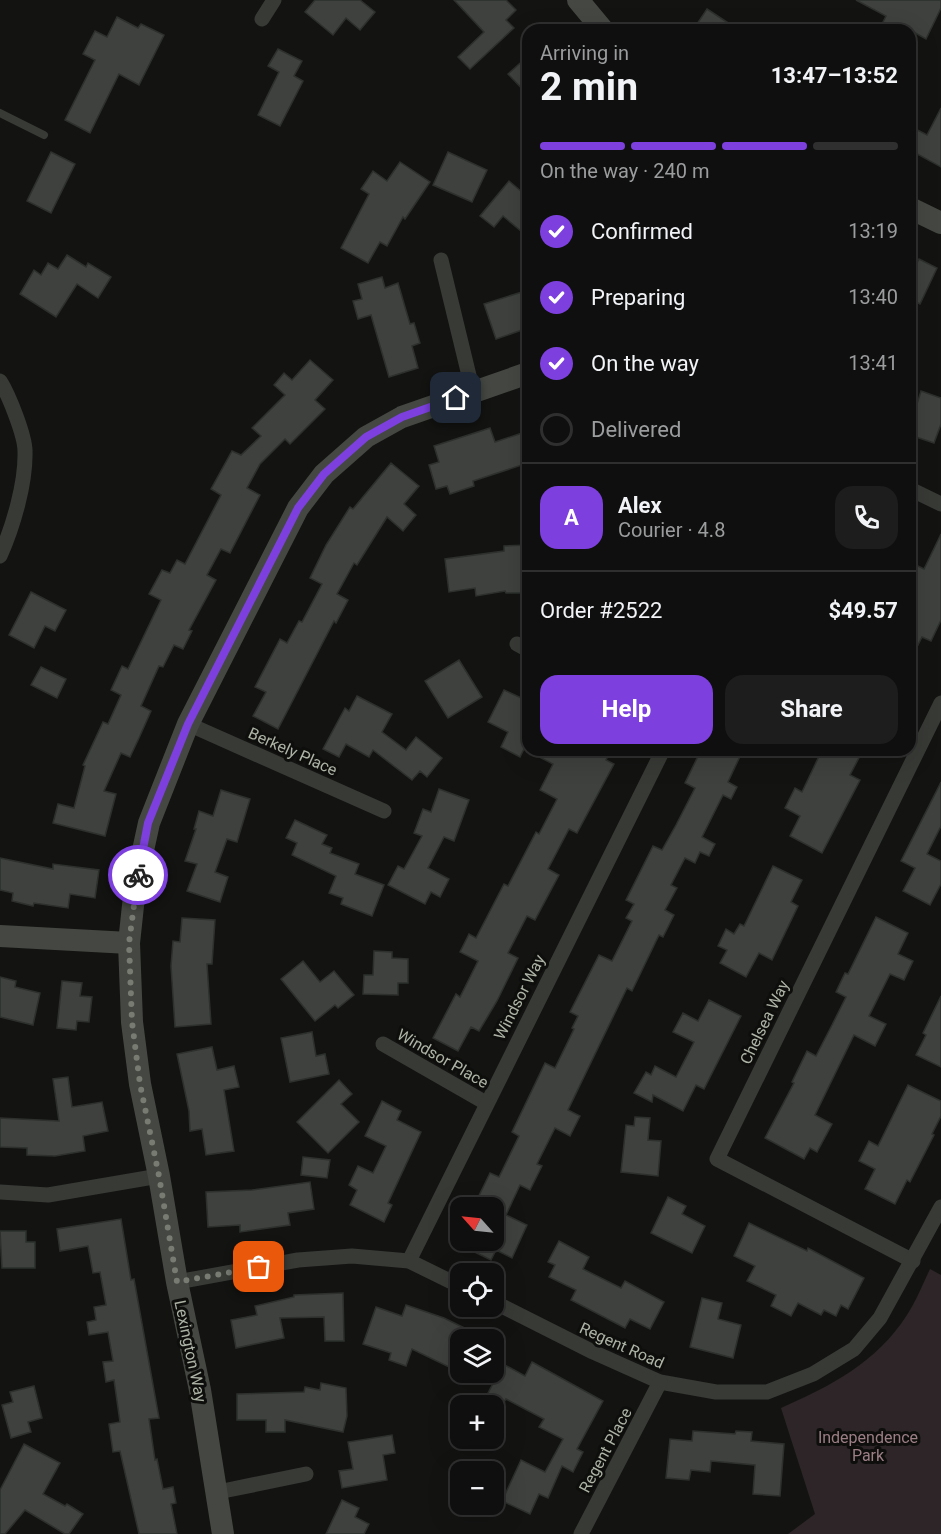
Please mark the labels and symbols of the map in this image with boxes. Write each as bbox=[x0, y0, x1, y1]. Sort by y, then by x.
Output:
pin bbox=[430, 372, 481, 423]
street label: Berkely Place bbox=[245, 723, 340, 780]
courier bbox=[108, 845, 168, 905]
street label: Windsor Way bbox=[490, 951, 549, 1043]
street label: Chelsea Way bbox=[736, 977, 793, 1067]
street label: Windsor Place bbox=[394, 1025, 492, 1092]
north arrow bbox=[450, 1197, 504, 1251]
pin bbox=[233, 1241, 284, 1292]
street label: Lexington Way bbox=[170, 1298, 211, 1404]
street label: Regent Road bbox=[577, 1318, 667, 1373]
street label: Regent Place bbox=[575, 1405, 636, 1496]
park label: Independence Park bbox=[818, 1428, 918, 1465]

